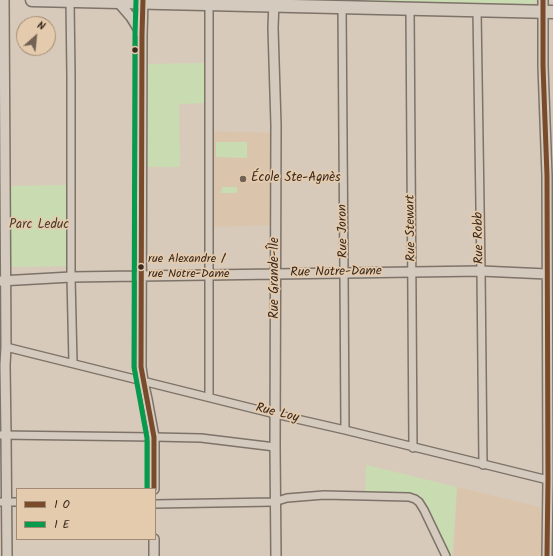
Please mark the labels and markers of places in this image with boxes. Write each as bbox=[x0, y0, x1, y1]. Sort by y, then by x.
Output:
unlabelled marker bbox=[130, 45, 140, 55]
place label: École Ste-Agnès bbox=[251, 171, 341, 187]
marker: École Ste-Agnès bbox=[238, 174, 248, 184]
place label: rue Alexandre / rue Notre-Dame bbox=[148, 253, 229, 281]
marker: rue Alexandre / rue Notre-Dame bbox=[136, 262, 146, 272]

